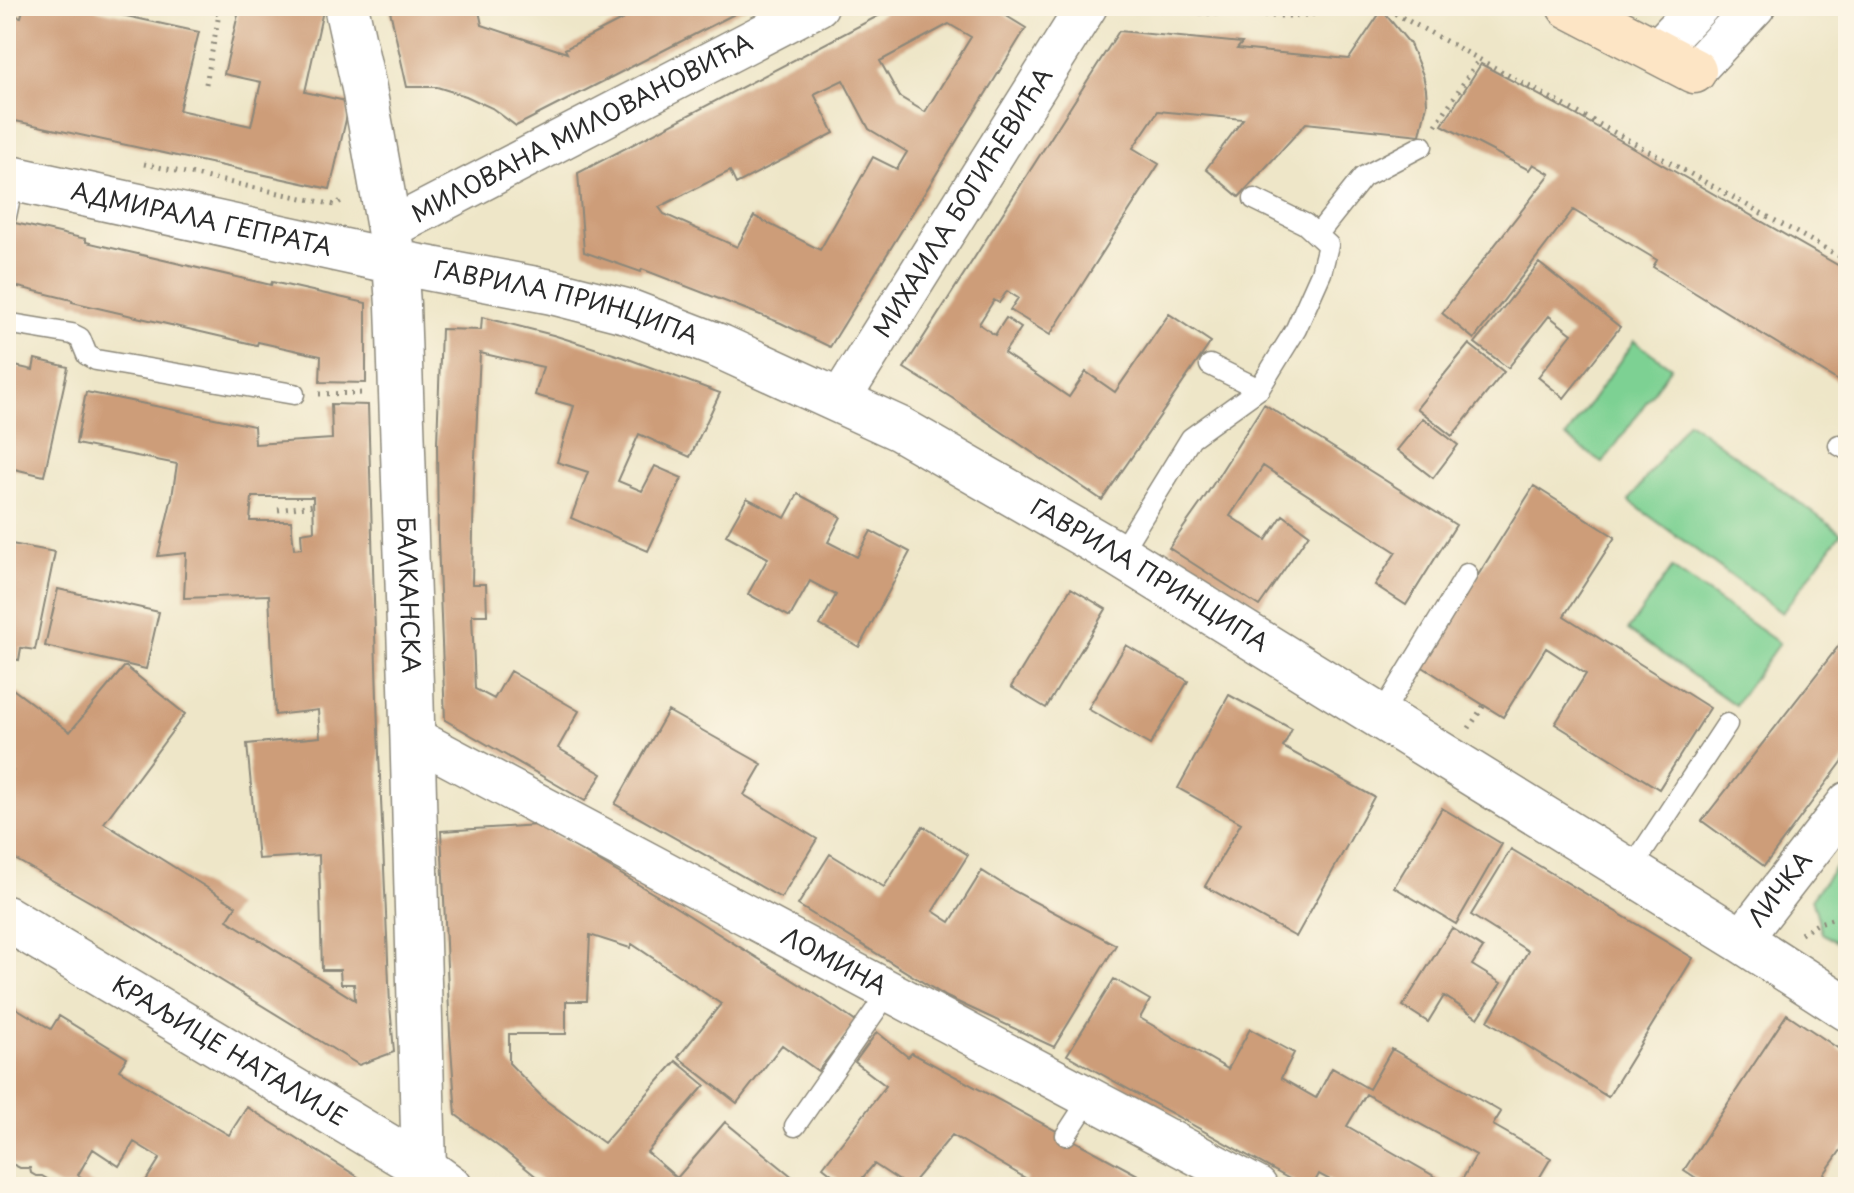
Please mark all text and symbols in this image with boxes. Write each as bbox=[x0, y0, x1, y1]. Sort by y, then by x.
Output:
street label: МИЛОВАНА МИЛОВАНОВИЋА bbox=[405, 23, 758, 230]
street label: МИХАИЛА БОГИЋЕВИЋА bbox=[863, 60, 1060, 344]
street label: АДМИРАЛА ГЕПРАТА bbox=[68, 172, 336, 264]
street label: ГАВРИЛА ПРИНЦИПА bbox=[431, 250, 704, 353]
street label: ГАВРИЛА ПРИНЦИПА bbox=[1025, 488, 1276, 659]
street label: БАЛКАНСКА bbox=[389, 516, 431, 674]
street label: ЛИЧКА bbox=[1738, 843, 1819, 934]
street label: ЛОМИНА bbox=[776, 917, 894, 1003]
street label: КРАЉИЦЕ НАТАЛИЈЕ bbox=[106, 966, 354, 1134]

